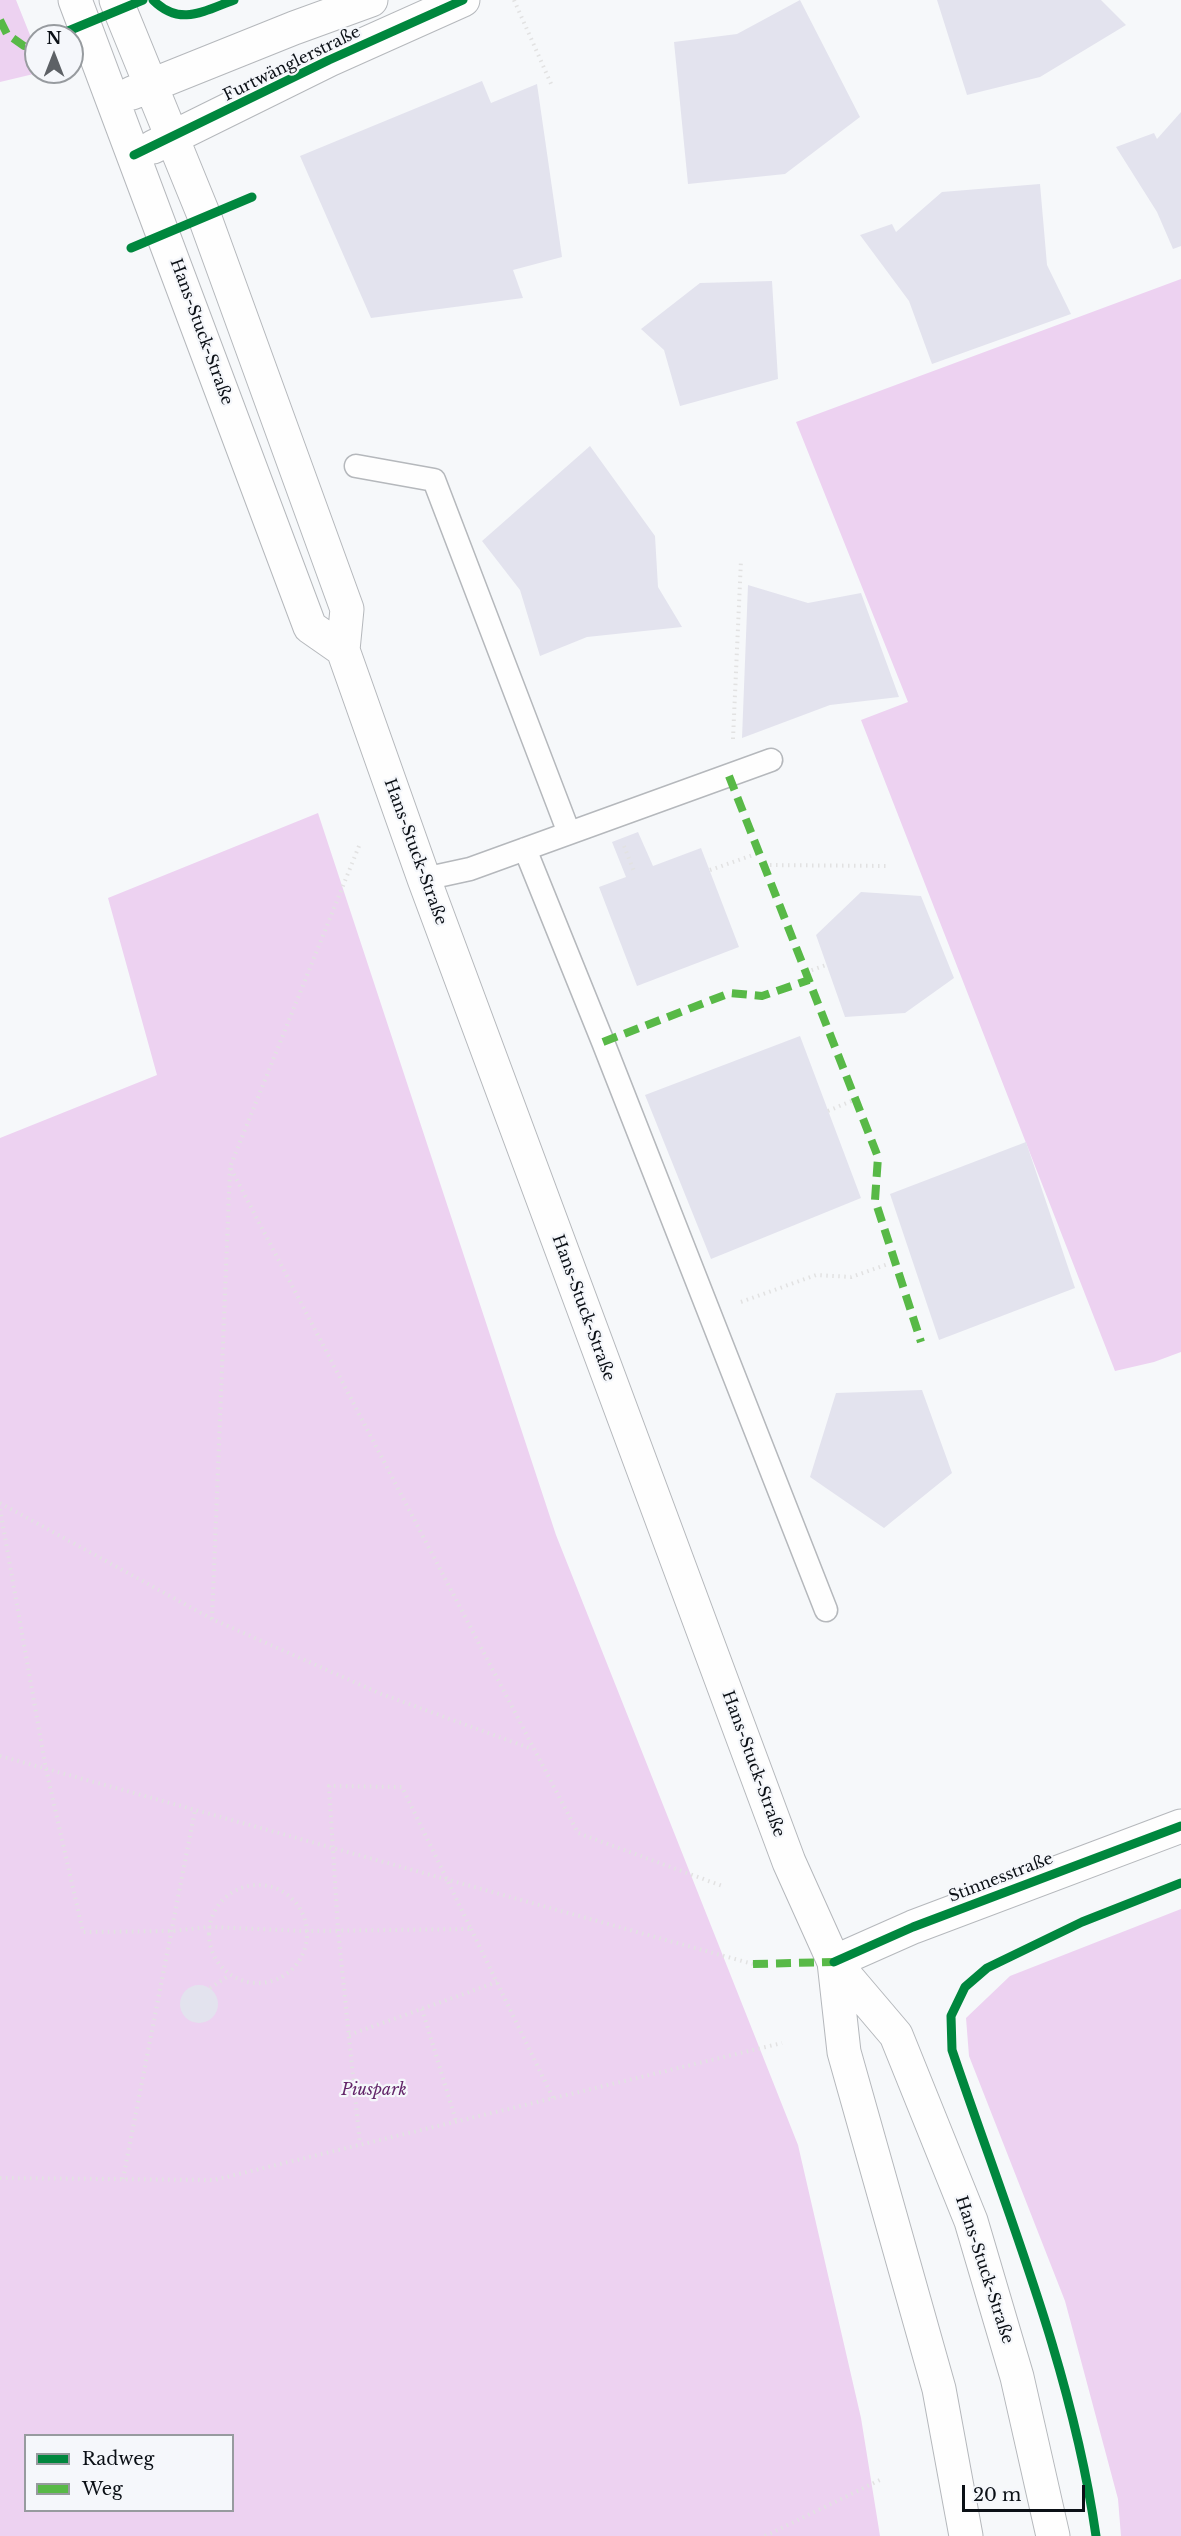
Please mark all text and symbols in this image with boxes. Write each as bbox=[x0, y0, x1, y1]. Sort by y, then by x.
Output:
street label: Furtwänglerstraße bbox=[220, 23, 364, 105]
north arrow bbox=[24, 24, 84, 84]
text: N bbox=[46, 28, 62, 48]
street label: Hans-Stuck-Straße bbox=[166, 256, 236, 408]
street label: Hans-Stuck-Straße bbox=[380, 776, 450, 928]
street label: Hans-Stuck-Straße bbox=[548, 1232, 618, 1384]
street label: Hans-Stuck-Straße bbox=[718, 1688, 788, 1840]
street label: Stinnesstraße bbox=[946, 1849, 1056, 1907]
park label: Piuspark bbox=[341, 2080, 407, 2100]
street label: Hans-Stuck-Straße bbox=[951, 2194, 1017, 2346]
legend bbox=[24, 2434, 234, 2512]
text: Radweg bbox=[82, 2448, 154, 2470]
scale bar bbox=[965, 2473, 1088, 2511]
text: Weg bbox=[82, 2478, 123, 2500]
text: 20 m bbox=[973, 2484, 1021, 2506]

